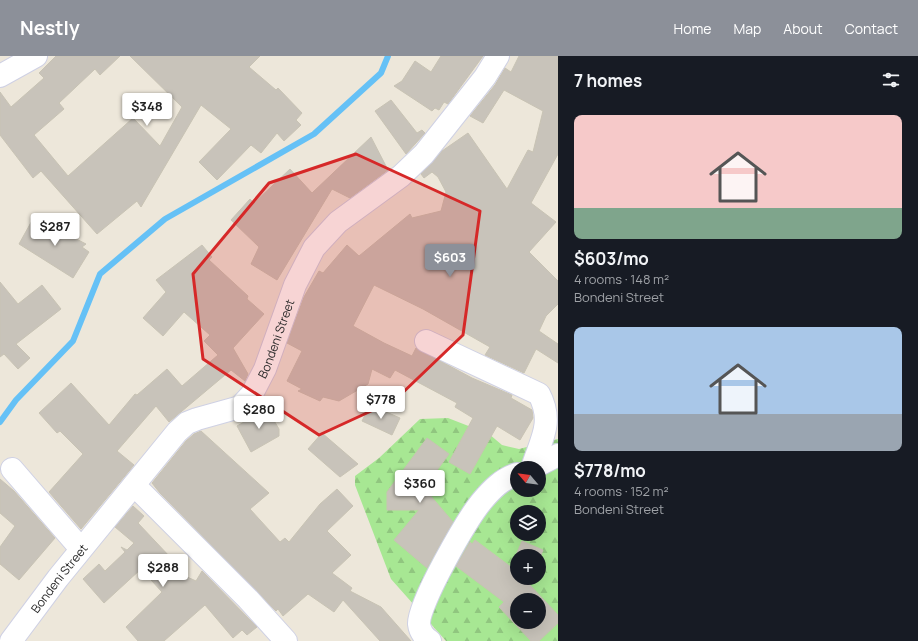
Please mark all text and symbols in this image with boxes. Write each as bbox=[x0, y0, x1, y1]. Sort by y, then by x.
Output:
text: Nestly bbox=[20, 15, 80, 41]
text: Home bbox=[674, 19, 711, 38]
text: Map bbox=[733, 19, 761, 38]
text: About bbox=[783, 19, 823, 38]
text: Contact bbox=[845, 19, 898, 38]
text: 7 homes bbox=[574, 69, 642, 92]
icon: filters bbox=[880, 69, 902, 91]
pin: $348 bbox=[123, 93, 171, 127]
text: $348 bbox=[131, 97, 163, 115]
icon: home bbox=[702, 141, 774, 213]
pin: $287 bbox=[31, 213, 79, 247]
text: $287 bbox=[40, 217, 70, 235]
pin: $603 bbox=[426, 244, 474, 278]
text: $603/mo bbox=[574, 247, 649, 270]
text: $603 bbox=[434, 248, 466, 266]
text: 4 rooms · 148 m² bbox=[574, 270, 669, 288]
text: Bondeni Street bbox=[574, 288, 664, 306]
street label: Bondeni Street bbox=[253, 296, 298, 381]
icon: home bbox=[702, 353, 774, 425]
pin: $778 bbox=[357, 386, 405, 420]
text: $778 bbox=[366, 390, 396, 408]
pin: $280 bbox=[235, 396, 283, 430]
text: $280 bbox=[243, 400, 275, 418]
text: $778/mo bbox=[574, 459, 646, 482]
north arrow bbox=[510, 461, 546, 497]
map controls bbox=[510, 461, 546, 629]
pin: $360 bbox=[396, 470, 444, 504]
text: $360 bbox=[404, 474, 436, 492]
text: 4 rooms · 152 m² bbox=[574, 482, 669, 500]
text: Bondeni Street bbox=[574, 500, 664, 518]
button: layers bbox=[510, 505, 546, 541]
street label: Bondeni Street bbox=[27, 540, 91, 616]
button: + bbox=[510, 549, 546, 585]
pin: $288 bbox=[139, 554, 187, 588]
text: $288 bbox=[147, 558, 179, 576]
button: − bbox=[510, 593, 546, 629]

